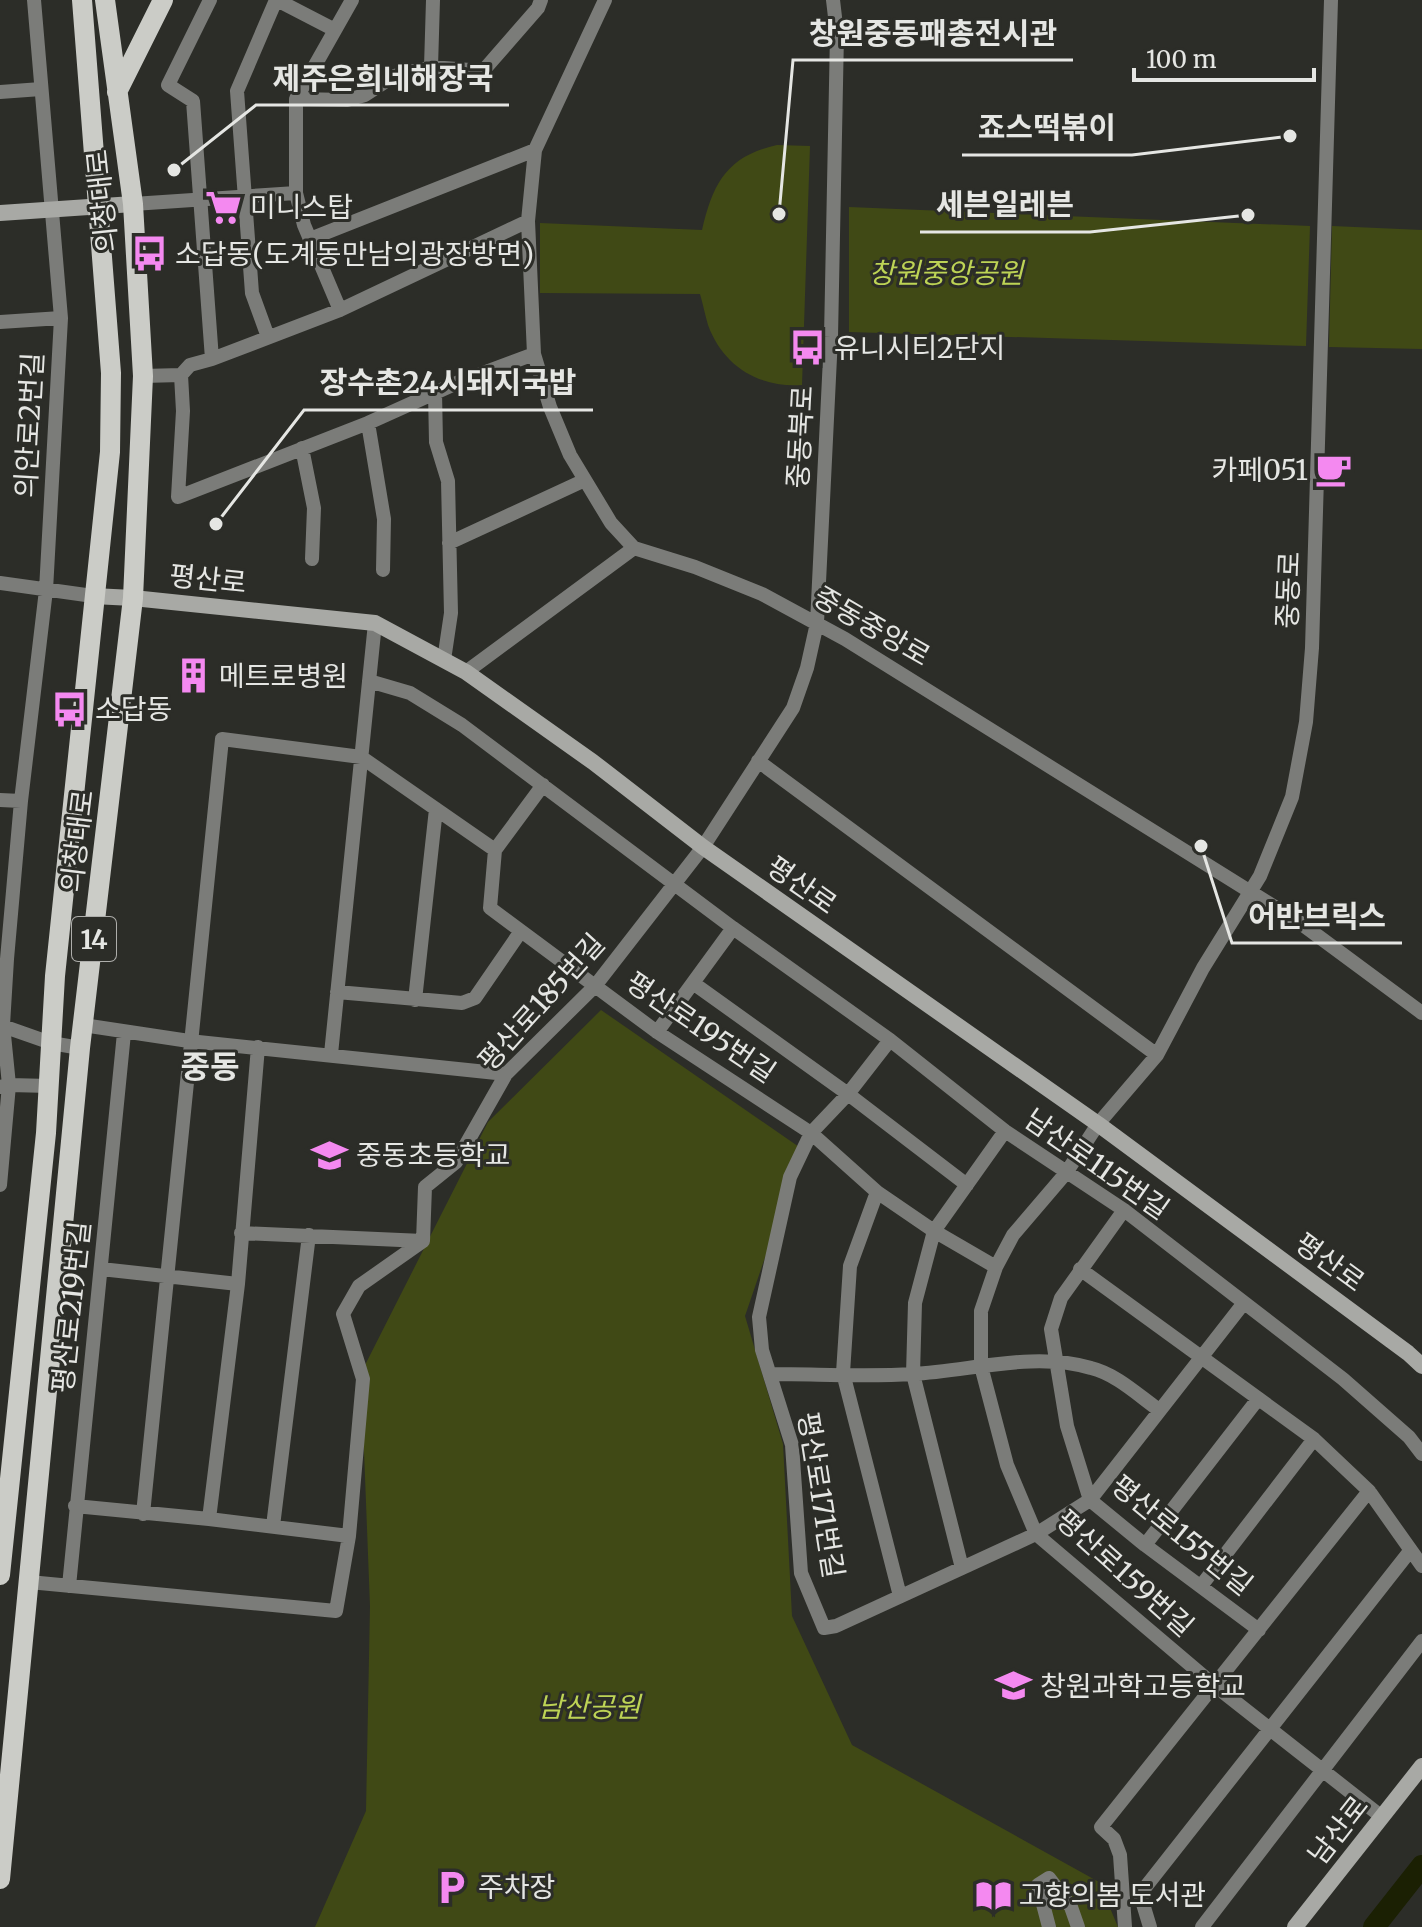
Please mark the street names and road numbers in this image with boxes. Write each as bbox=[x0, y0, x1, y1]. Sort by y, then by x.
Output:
street label: 의창대로 bbox=[79, 148, 125, 254]
street label: 의안로2번길 bbox=[7, 351, 51, 499]
street label: 중동북로 bbox=[779, 385, 821, 489]
street label: 중동로 bbox=[1269, 551, 1307, 629]
street label: 평산로 bbox=[168, 557, 248, 601]
street label: 중동중앙로 bbox=[807, 578, 937, 674]
street label: 의창대로 bbox=[53, 788, 101, 894]
street label: 평산로 bbox=[760, 848, 844, 922]
road number: 14 bbox=[72, 917, 116, 961]
street label: 평산로185번길 bbox=[470, 926, 612, 1078]
street label: 평산로195번길 bbox=[619, 964, 783, 1090]
street label: 남산로115번길 bbox=[1018, 1101, 1176, 1227]
street label: 평산로219번길 bbox=[44, 1219, 98, 1395]
street label: 평산로 bbox=[1288, 1225, 1372, 1299]
street label: 평산로171번길 bbox=[790, 1409, 852, 1581]
street label: 평산로155번길 bbox=[1104, 1467, 1260, 1603]
street label: 평산로159번길 bbox=[1049, 1502, 1201, 1644]
street label: 남산로 bbox=[1300, 1788, 1376, 1872]

